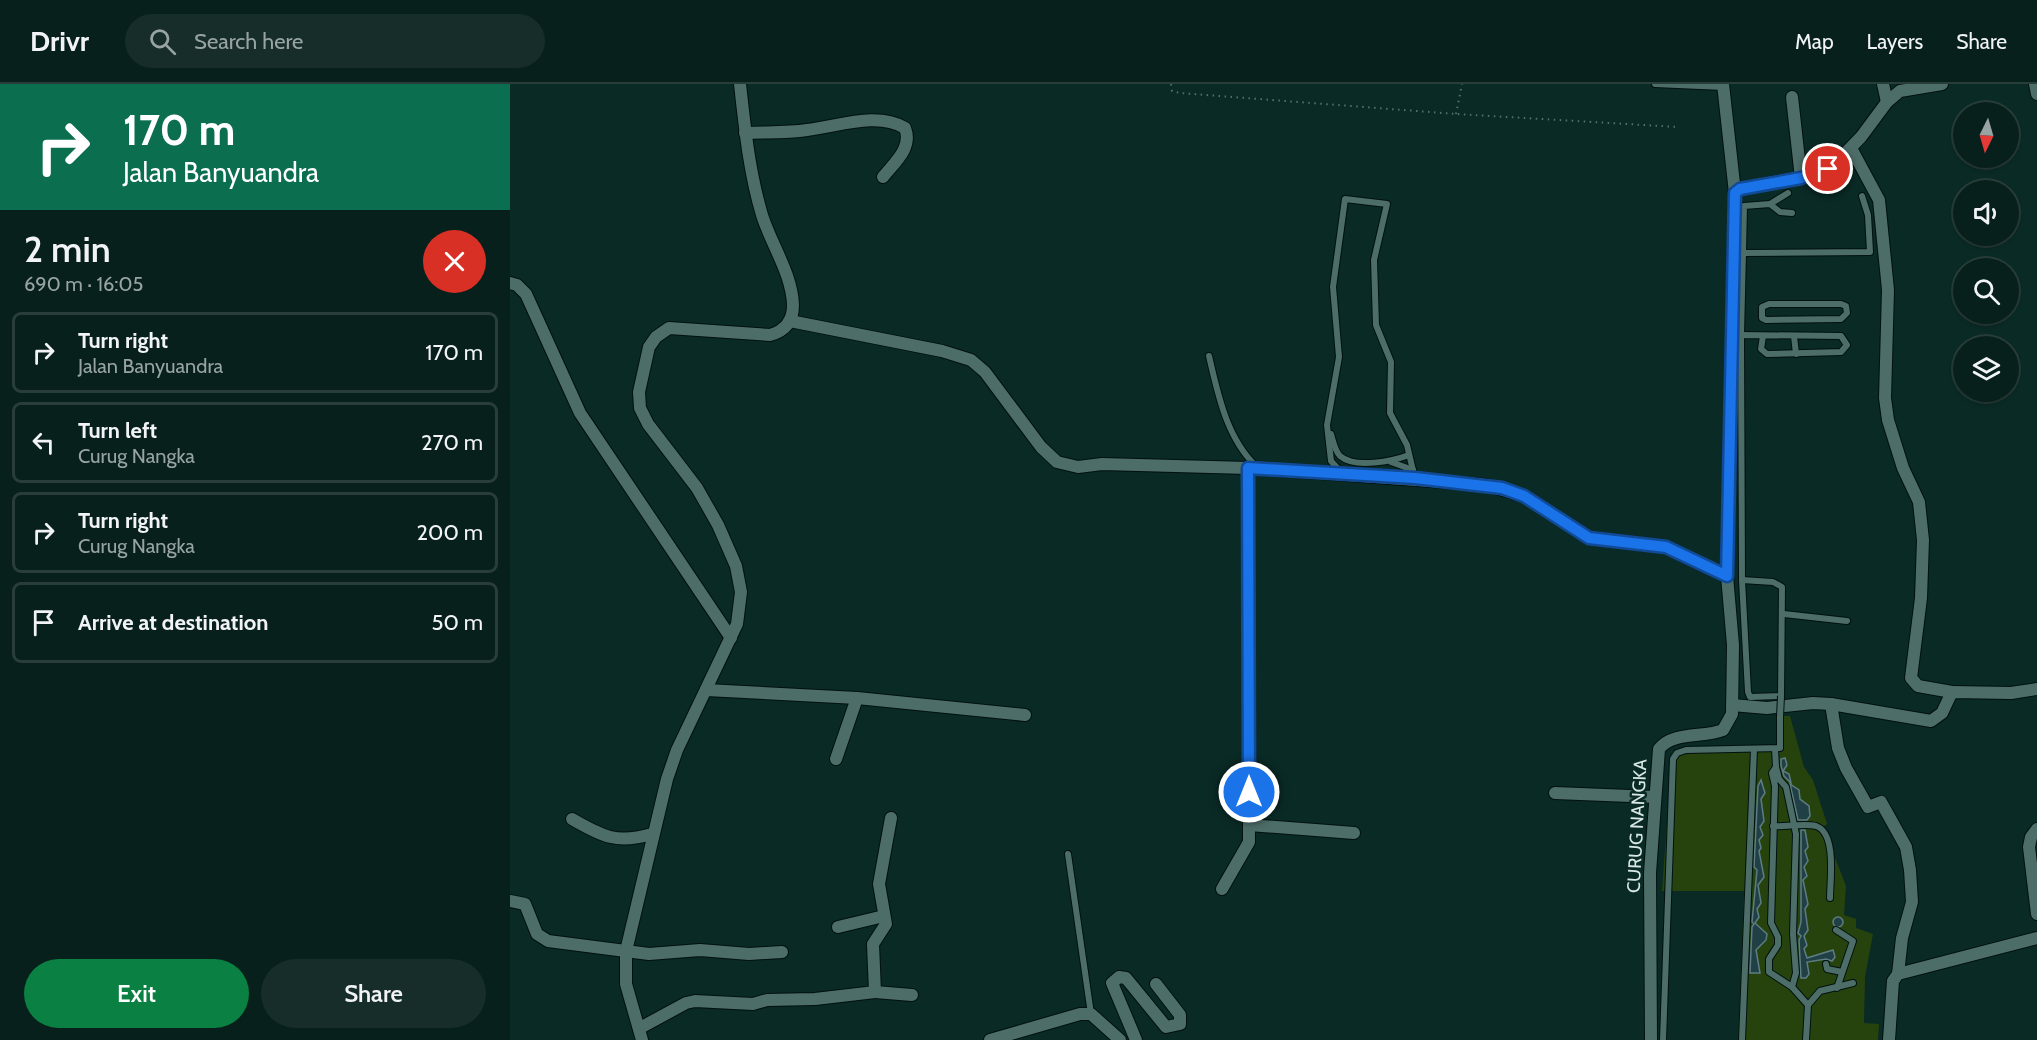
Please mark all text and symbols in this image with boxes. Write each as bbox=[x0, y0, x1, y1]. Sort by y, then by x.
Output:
search box bbox=[125, 14, 545, 68]
text: Drivr bbox=[30, 24, 89, 58]
icon: search bbox=[146, 25, 179, 58]
text: Search here bbox=[194, 28, 303, 55]
text: Map bbox=[1795, 29, 1834, 54]
text: Layers bbox=[1867, 29, 1923, 54]
text: Share bbox=[1956, 29, 2007, 54]
north arrow bbox=[1953, 102, 2019, 168]
map controls bbox=[1953, 102, 2019, 402]
text: 170 m bbox=[123, 104, 235, 156]
icon: right bbox=[24, 108, 102, 186]
pin bbox=[1802, 143, 1853, 194]
icon: arrive bbox=[1811, 152, 1844, 185]
text: Jalan Banyuandra bbox=[123, 156, 319, 189]
button: sound bbox=[1953, 180, 2019, 246]
text: 2 min bbox=[24, 227, 111, 271]
button: close bbox=[423, 230, 486, 293]
button: search bbox=[1953, 258, 2019, 324]
text: 690 m · 16:05 bbox=[24, 272, 143, 296]
text: Turn right bbox=[78, 327, 168, 354]
icon: right bbox=[27, 336, 60, 369]
button: layers bbox=[1953, 336, 2019, 402]
text: 170 m bbox=[425, 339, 483, 366]
text: Jalan Banyuandra bbox=[78, 354, 223, 378]
text: Turn left bbox=[78, 417, 157, 444]
icon: left bbox=[27, 426, 60, 459]
text: 270 m bbox=[421, 429, 483, 456]
text: Curug Nangka bbox=[78, 444, 195, 468]
text: Turn right bbox=[78, 507, 168, 534]
icon: right bbox=[27, 516, 60, 549]
text: 200 m bbox=[417, 519, 483, 546]
text: Curug Nangka bbox=[78, 534, 195, 558]
icon: arrive bbox=[27, 606, 60, 639]
text: Arrive at destination bbox=[78, 609, 268, 636]
text: 50 m bbox=[431, 609, 483, 636]
street label: CURUG NANGKA bbox=[1623, 759, 1651, 893]
position arrow bbox=[1217, 760, 1281, 824]
button: Exit bbox=[24, 959, 249, 1028]
button: Share bbox=[261, 959, 486, 1028]

